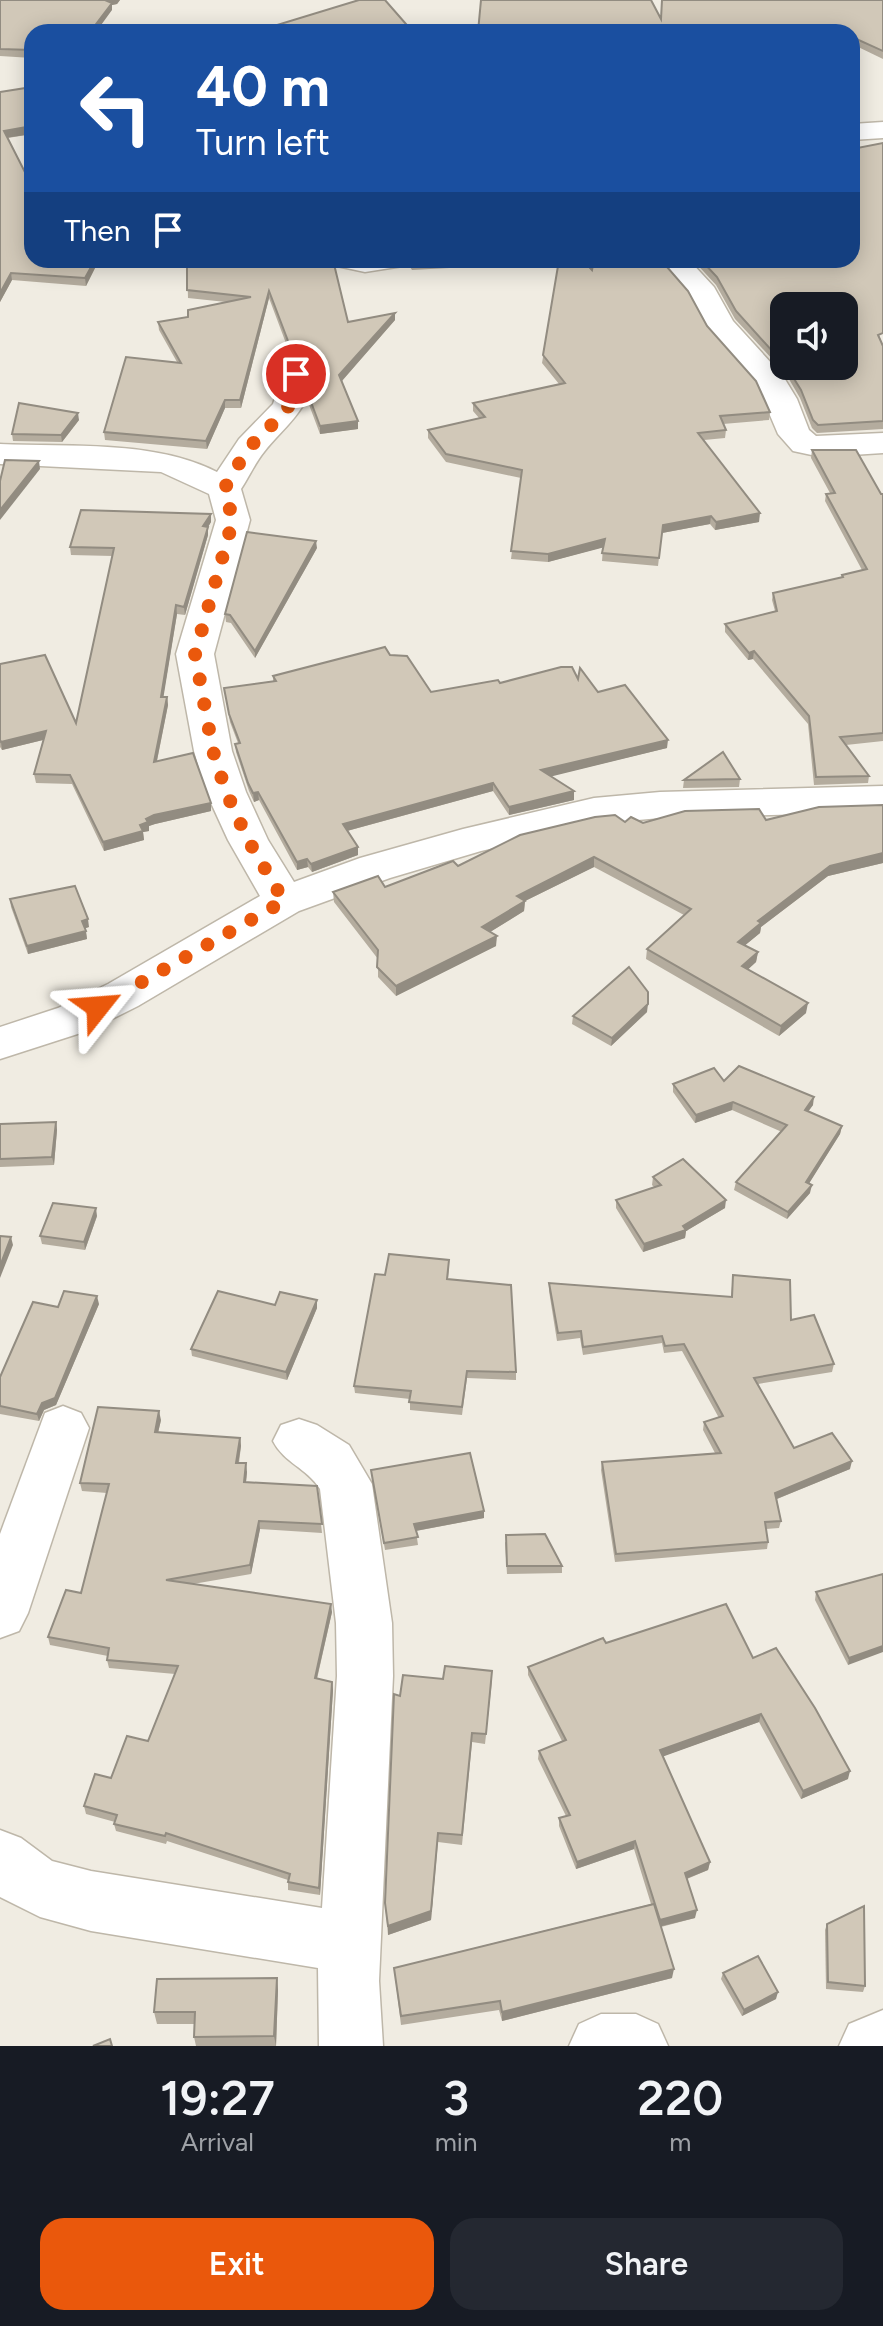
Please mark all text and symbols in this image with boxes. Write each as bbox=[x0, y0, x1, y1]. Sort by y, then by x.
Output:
text: 40 m bbox=[196, 53, 330, 120]
icon: left bbox=[64, 56, 168, 160]
text: Turn left bbox=[196, 121, 330, 164]
icon: arrive bbox=[146, 208, 190, 252]
text: Then bbox=[64, 212, 130, 249]
map controls bbox=[770, 292, 858, 380]
button: sound bbox=[770, 292, 858, 380]
pin bbox=[262, 340, 330, 408]
icon: arrive bbox=[274, 352, 318, 396]
position arrow bbox=[56, 965, 140, 1049]
text: 19:27 bbox=[160, 2069, 275, 2127]
text: 3 bbox=[443, 2069, 469, 2127]
text: 220 bbox=[637, 2069, 723, 2127]
text: Arrival bbox=[181, 2126, 254, 2158]
text: min bbox=[435, 2126, 477, 2158]
text: m bbox=[669, 2126, 691, 2158]
button: Exit bbox=[40, 2218, 434, 2310]
button: Share bbox=[450, 2218, 843, 2310]

